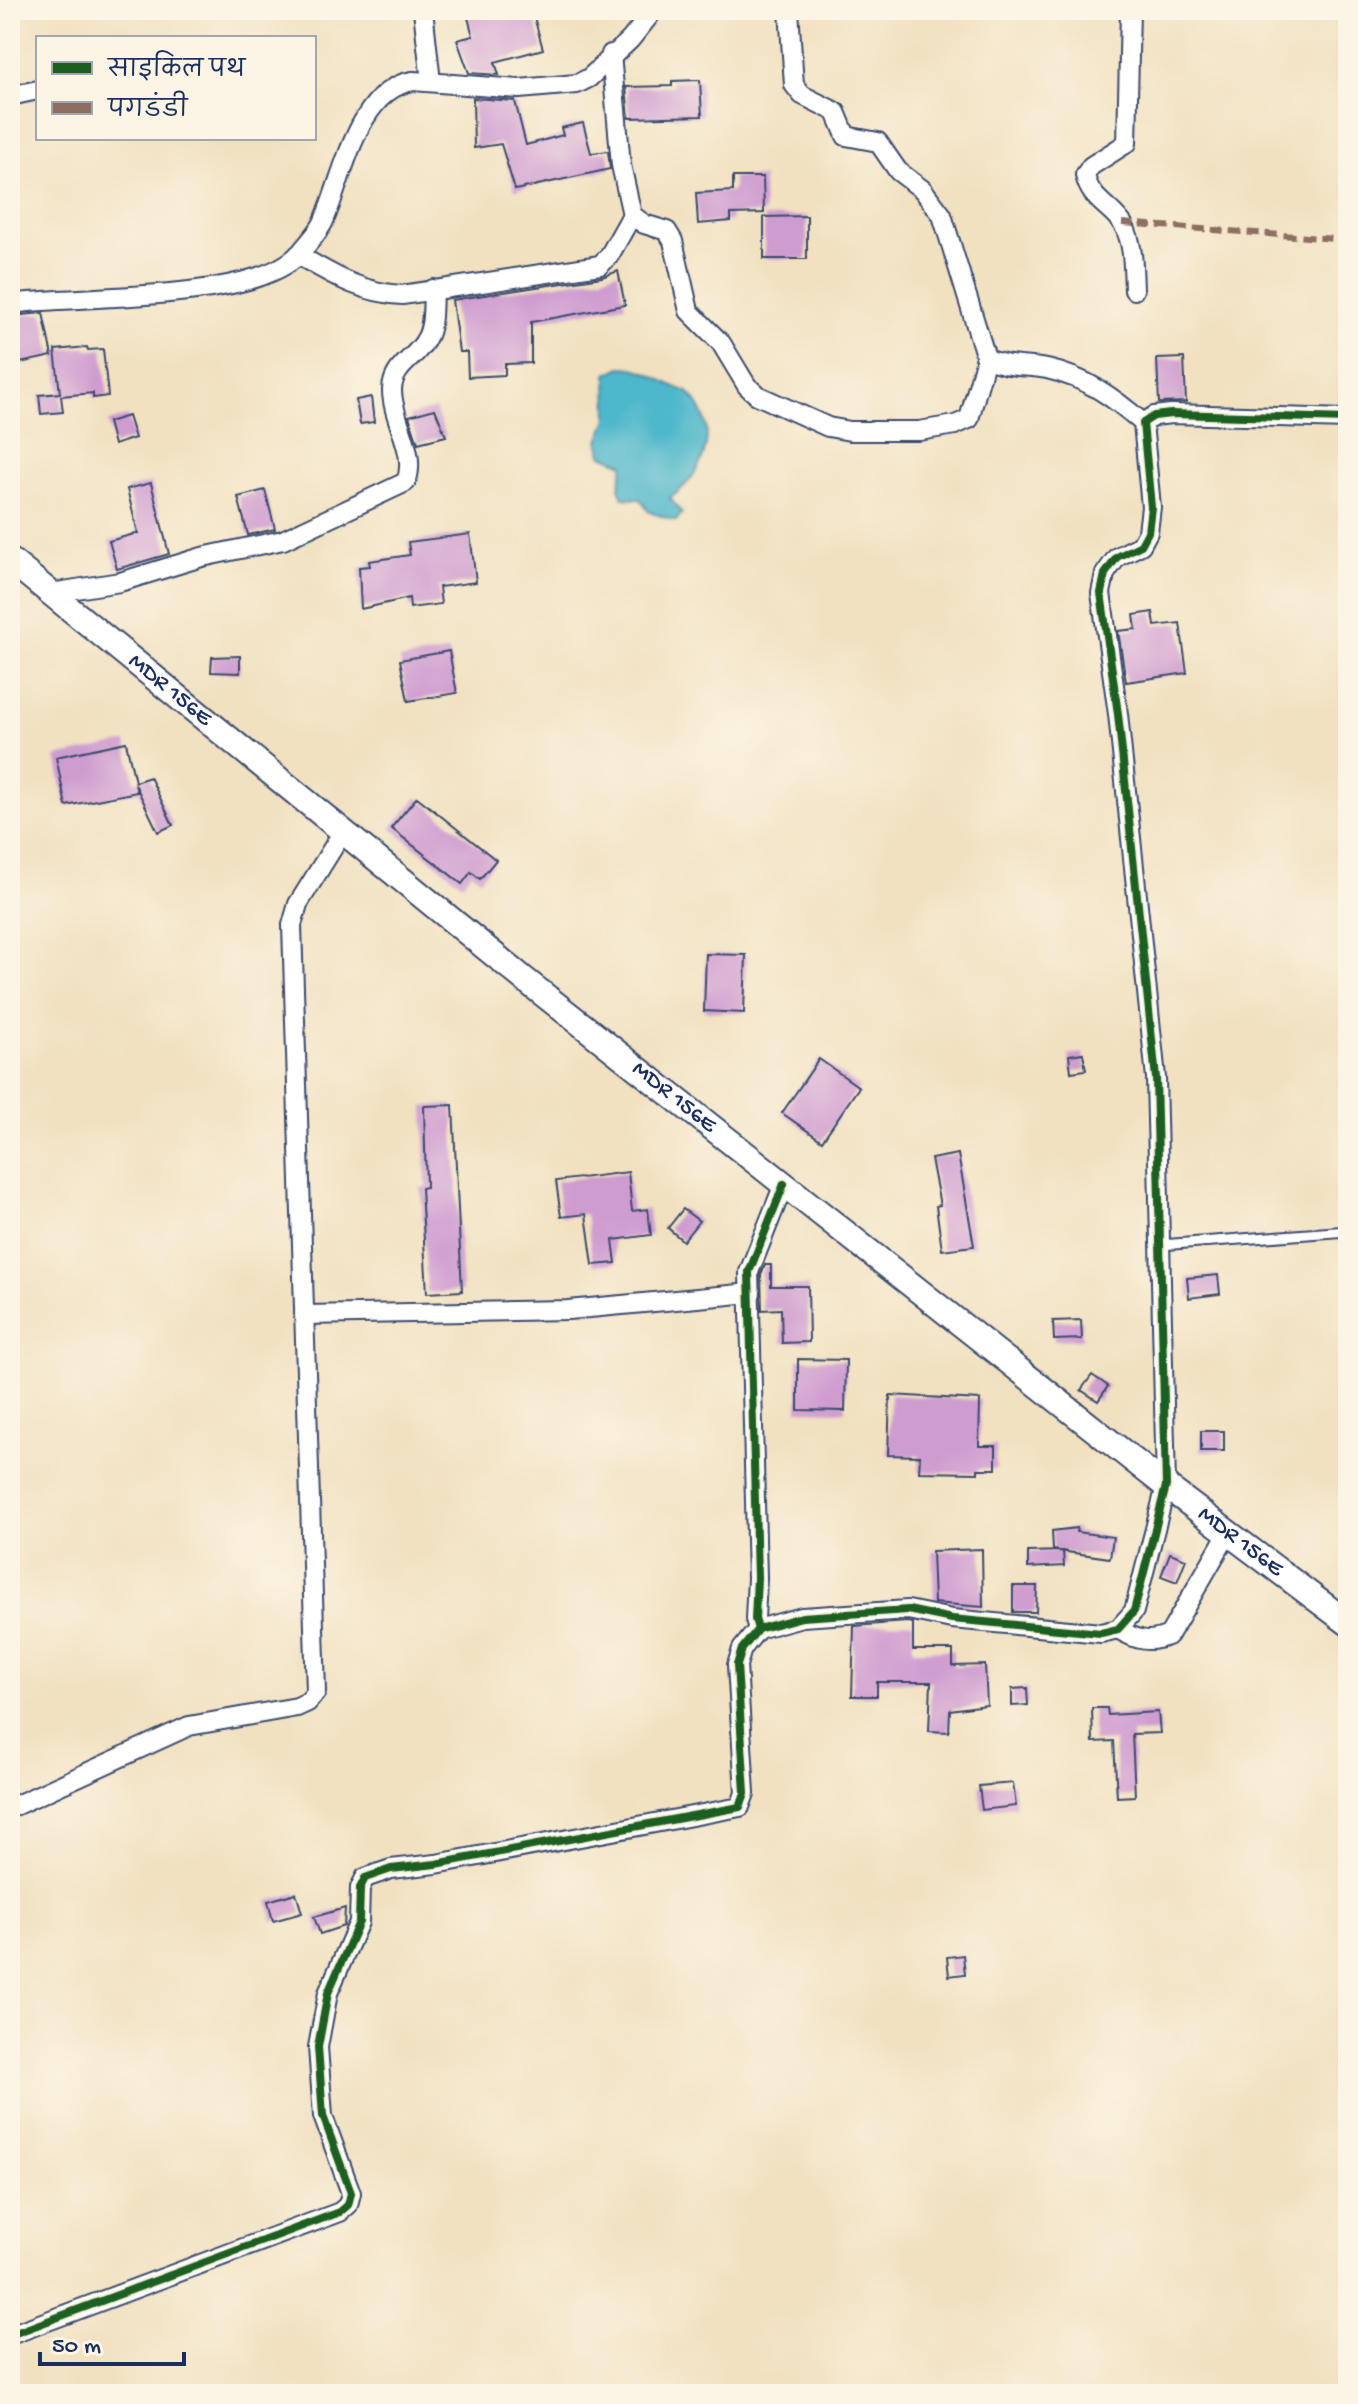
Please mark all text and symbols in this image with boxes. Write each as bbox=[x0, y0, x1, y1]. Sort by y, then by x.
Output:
legend bbox=[36, 36, 316, 140]
text: साइकिल पथ bbox=[106, 50, 247, 86]
text: पगडंडी bbox=[106, 90, 189, 126]
street label: MDR 156E bbox=[122, 647, 218, 734]
street label: MDR 156E bbox=[626, 1055, 723, 1140]
street label: MDR 156E bbox=[1191, 1500, 1290, 1584]
scale bar bbox=[40, 2316, 184, 2366]
text: 50 m bbox=[52, 2333, 101, 2362]

